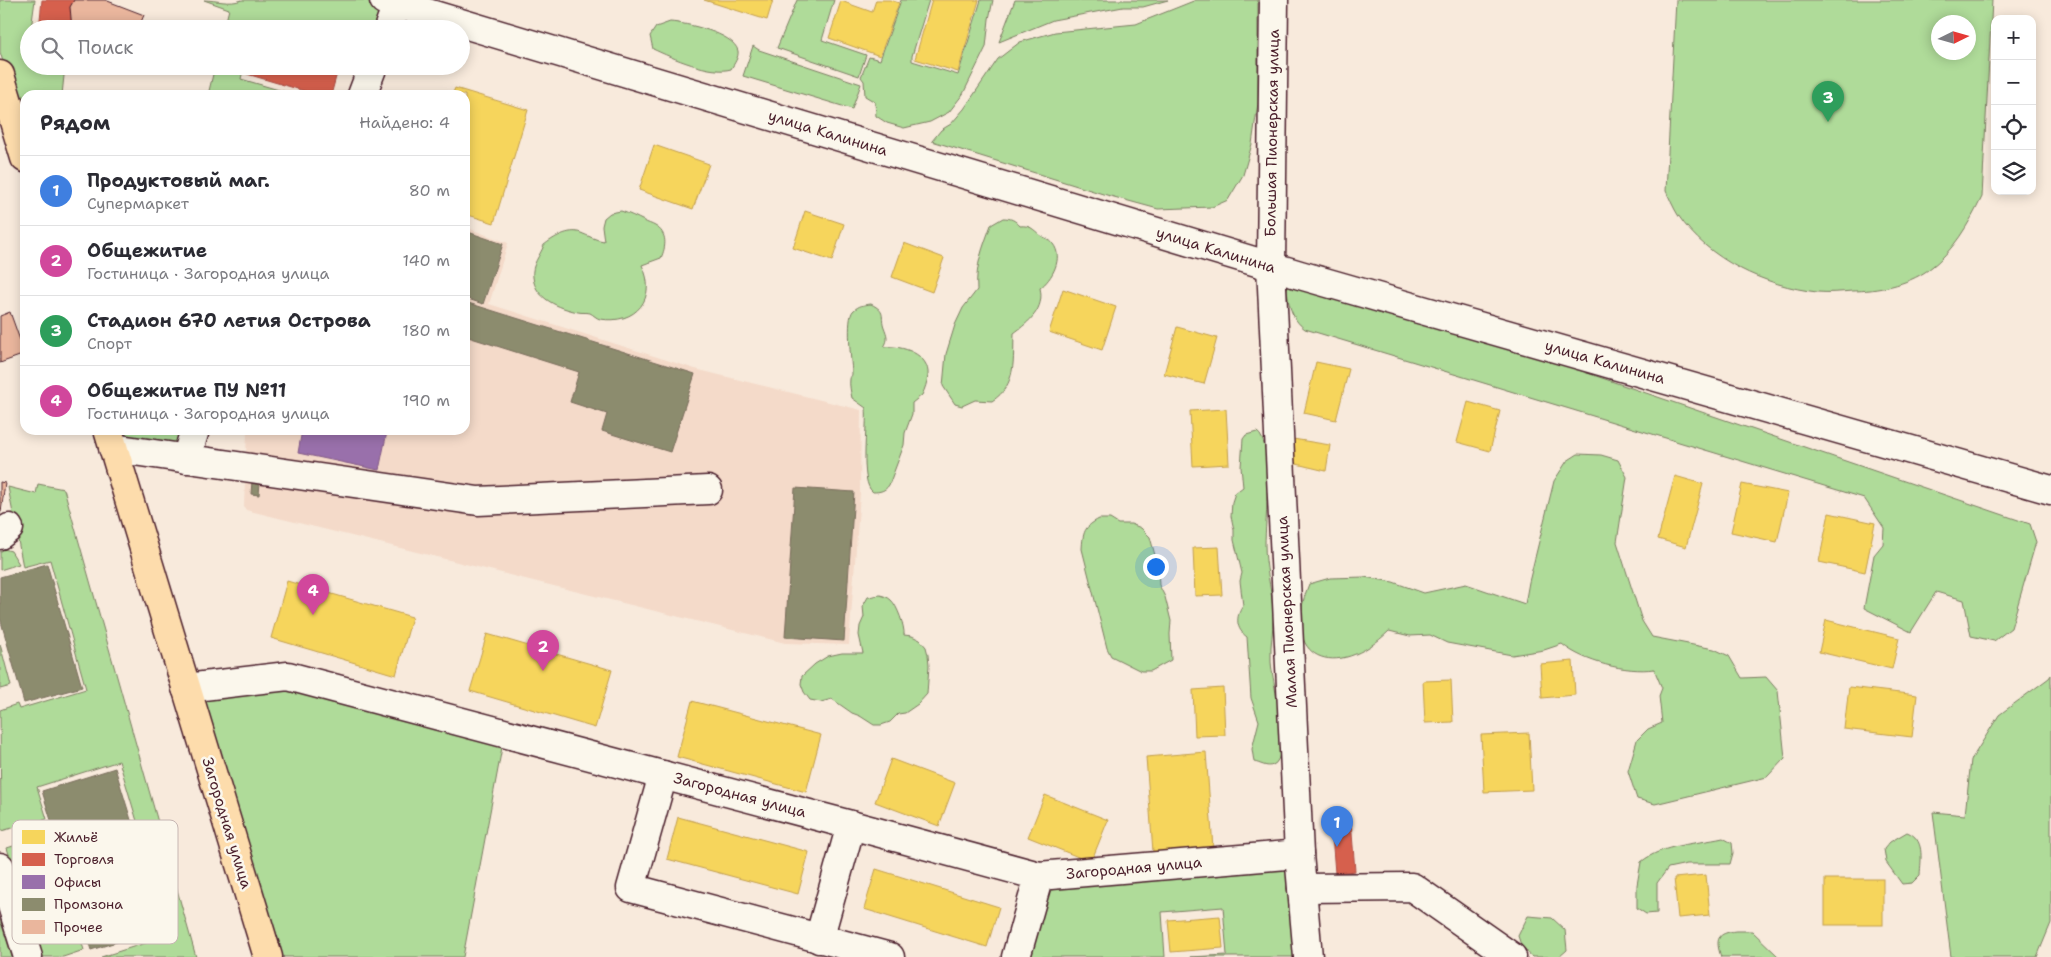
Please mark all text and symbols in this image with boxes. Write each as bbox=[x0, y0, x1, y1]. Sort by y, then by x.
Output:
north arrow bbox=[1931, 15, 1976, 60]
map controls bbox=[1991, 15, 2036, 195]
button: + bbox=[1991, 15, 2036, 60]
search box bbox=[20, 20, 470, 75]
street label: Большая Пионерская улица bbox=[1260, 28, 1284, 237]
icon: search bbox=[38, 34, 66, 62]
text: Поиск bbox=[78, 35, 133, 60]
button: − bbox=[1991, 60, 2036, 105]
pin: 3 bbox=[1812, 81, 1844, 122]
street label: улица Калинина bbox=[766, 105, 891, 161]
button: locate bbox=[1991, 105, 2036, 150]
text: Рядом bbox=[40, 109, 110, 137]
text: Найдено: 4 bbox=[359, 112, 450, 133]
button: layers bbox=[1991, 150, 2036, 195]
text: Продуктовый маг. bbox=[87, 168, 270, 193]
text: 1 bbox=[52, 180, 60, 201]
text: 80 m bbox=[409, 180, 450, 201]
text: Супермаркет bbox=[87, 193, 189, 214]
street label: улица Калинина bbox=[1154, 222, 1279, 278]
text: Общежитие bbox=[87, 238, 207, 263]
text: 2 bbox=[50, 250, 62, 271]
text: 140 m bbox=[403, 250, 450, 271]
text: Гостиница · Загородная улица bbox=[87, 263, 330, 284]
text: Стадион 670 летия Острова bbox=[87, 308, 371, 333]
text: 3 bbox=[50, 320, 62, 341]
text: 180 m bbox=[402, 320, 450, 341]
text: Спорт bbox=[87, 333, 132, 354]
street label: улица Калинина bbox=[1543, 335, 1668, 389]
text: Общежитие ПУ №11 bbox=[87, 378, 286, 403]
text: 4 bbox=[50, 390, 62, 411]
text: 190 m bbox=[403, 390, 450, 411]
text: Гостиница · Загородная улица bbox=[87, 403, 330, 424]
street label: Малая Пионерская улица bbox=[1272, 515, 1302, 709]
your location bbox=[1143, 554, 1169, 580]
pin: 4 bbox=[297, 574, 329, 615]
pin: 2 bbox=[527, 630, 559, 671]
street label: Загородная улица bbox=[197, 755, 257, 892]
street label: Загородная улица bbox=[672, 768, 809, 822]
pin: 1 bbox=[1321, 806, 1353, 847]
legend bbox=[12, 820, 178, 944]
text: Жильё bbox=[54, 828, 98, 846]
text: Торговля bbox=[54, 850, 114, 868]
street label: Загородная улица bbox=[1065, 852, 1203, 884]
text: Офисы bbox=[54, 873, 101, 891]
text: Промзона bbox=[54, 895, 123, 913]
text: Прочее bbox=[54, 918, 103, 936]

